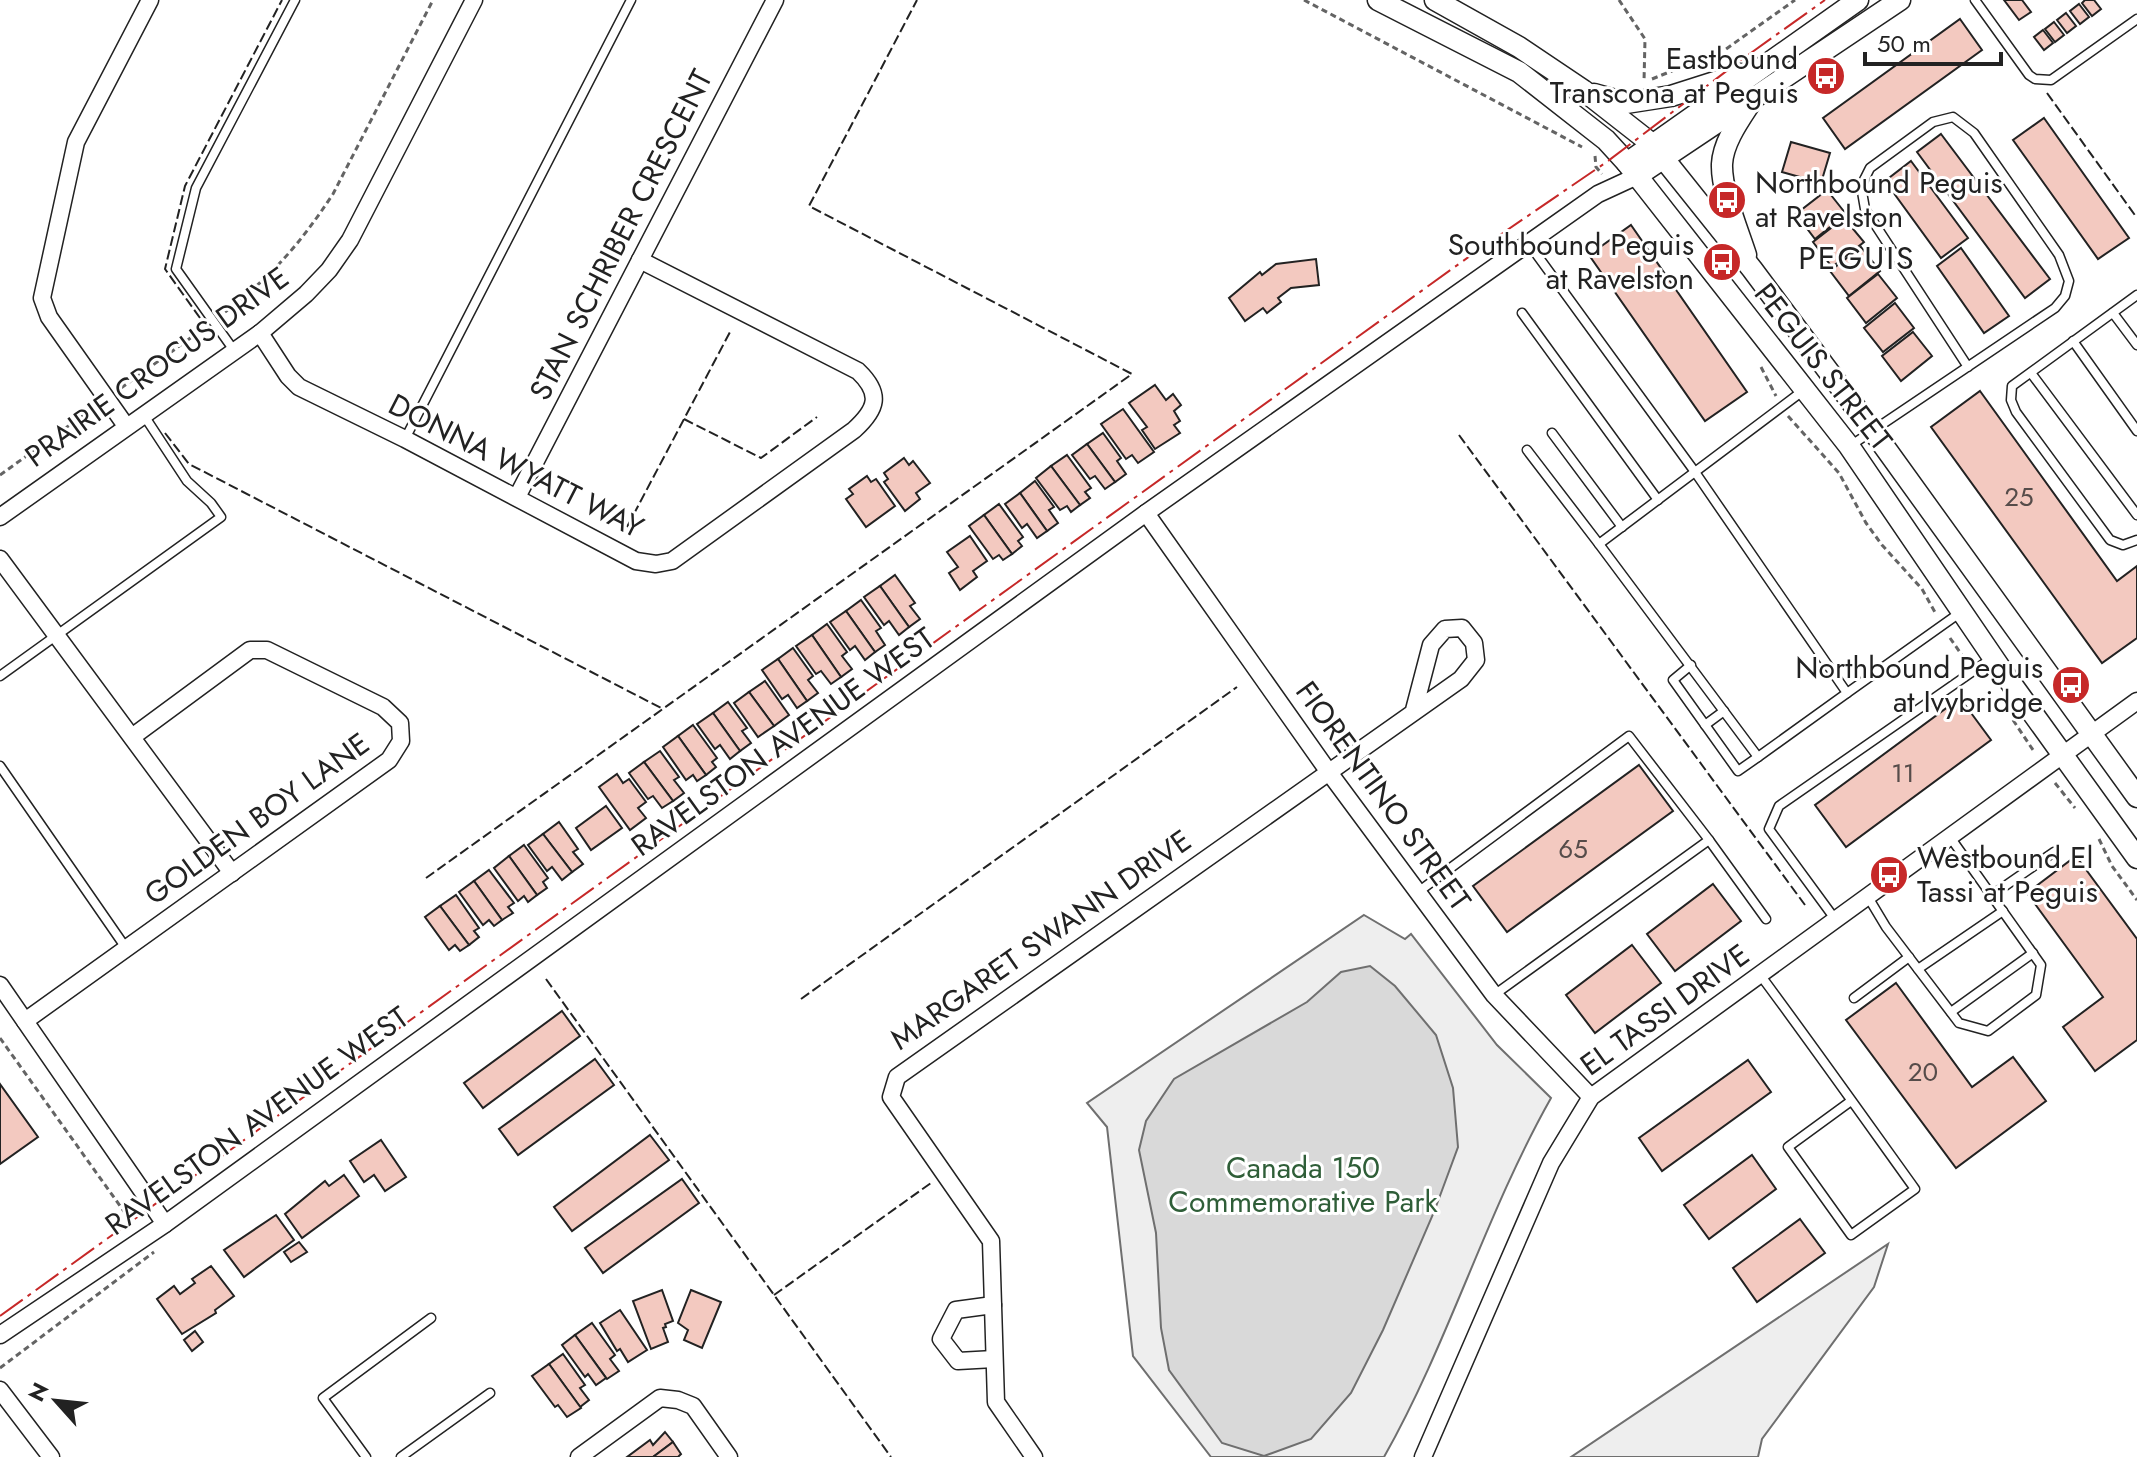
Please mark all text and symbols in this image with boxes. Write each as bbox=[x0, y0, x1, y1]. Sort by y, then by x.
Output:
scale bar bbox=[1865, 16, 2001, 66]
text: 50 m bbox=[1877, 26, 1931, 61]
place label: Eastbound Transcona at Peguis bbox=[1550, 37, 1798, 114]
bus stop icon: Eastbound Transcona at Peguis bbox=[1805, 55, 1847, 97]
street label: STAN SCHRIBER CRESCENT bbox=[518, 62, 723, 407]
place label: Northbound Peguis at Ravelston bbox=[1755, 161, 2003, 238]
bus stop icon: Northbound Peguis at Ravelston bbox=[1706, 179, 1748, 221]
place label: Southbound Peguis at Ravelston bbox=[1448, 223, 1694, 300]
district label: PEGUIS bbox=[1798, 235, 1916, 281]
bus stop icon: Southbound Peguis at Ravelston bbox=[1701, 241, 1743, 283]
street label: PRAIRIE CROCUS DRIVE bbox=[16, 256, 297, 477]
street label: PEGUIS STREET bbox=[1744, 274, 1903, 460]
street label: DONNA WYATT WAY bbox=[381, 383, 651, 549]
house number: 25 bbox=[2004, 478, 2034, 516]
street label: RAVELSTON AVENUE WEST bbox=[622, 617, 943, 866]
place label: Northbound Peguis at Ivybridge bbox=[1795, 646, 2043, 723]
bus stop icon: Northbound Peguis at Ivybridge bbox=[2050, 664, 2092, 706]
street label: FIORENTINO STREET bbox=[1285, 672, 1481, 919]
street label: GOLDEN BOY LANE bbox=[135, 722, 378, 915]
house number: 11 bbox=[1891, 754, 1915, 792]
street label: MARGARET SWANN DRIVE bbox=[882, 819, 1200, 1060]
house number: 65 bbox=[1558, 830, 1588, 868]
place label: Westbound El Tassi at Peguis bbox=[1917, 836, 2098, 913]
bus stop icon: Westbound El Tassi at Peguis bbox=[1868, 854, 1910, 896]
street label: EL TASSI DRIVE bbox=[1571, 933, 1758, 1086]
street label: RAVELSTON AVENUE WEST bbox=[96, 996, 417, 1245]
house number: 20 bbox=[1908, 1053, 1938, 1091]
park label: Canada 150 Commemorative Park bbox=[1168, 1146, 1438, 1223]
north arrow bbox=[16, 1361, 96, 1441]
text: N bbox=[20, 1377, 56, 1407]

